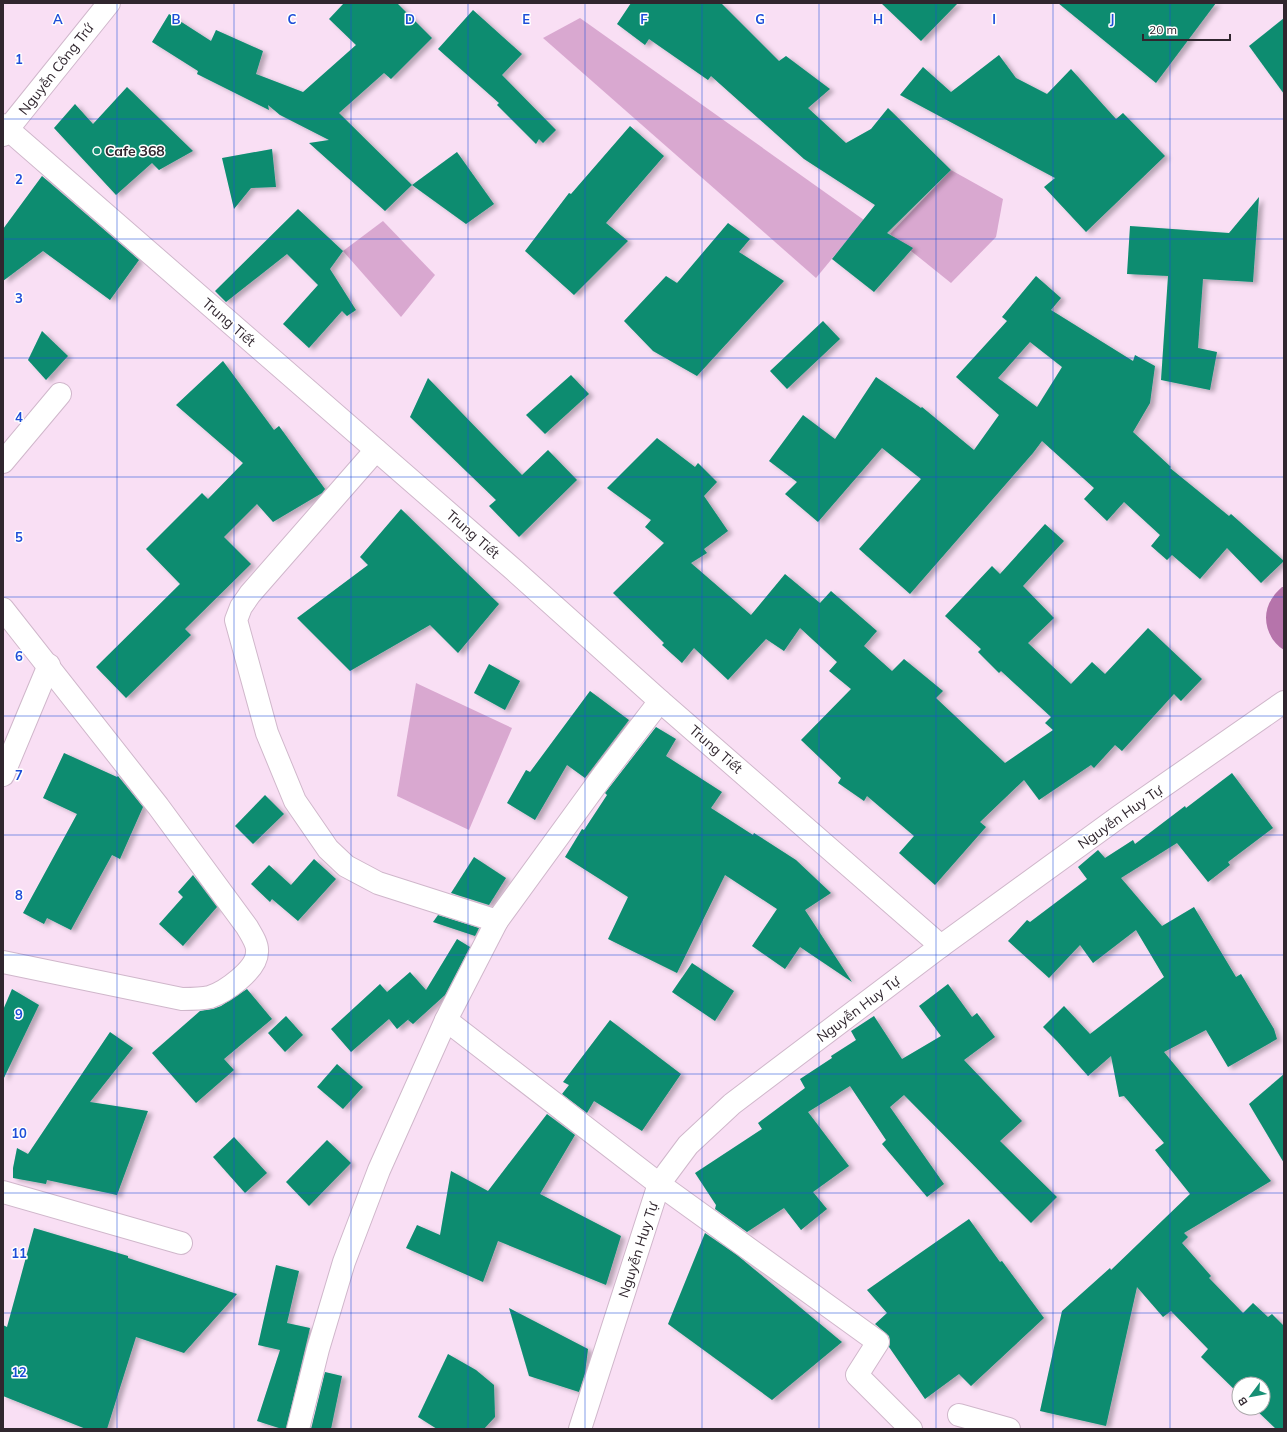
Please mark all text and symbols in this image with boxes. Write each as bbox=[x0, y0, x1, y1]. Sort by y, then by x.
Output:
text: A bbox=[53, 11, 63, 27]
text: B bbox=[172, 11, 181, 27]
text: C bbox=[288, 11, 297, 27]
text: D bbox=[405, 11, 415, 27]
text: E bbox=[522, 11, 530, 27]
text: F bbox=[640, 11, 648, 27]
text: G bbox=[755, 11, 765, 27]
text: H bbox=[873, 11, 883, 27]
text: I bbox=[992, 11, 996, 27]
text: J bbox=[1110, 11, 1114, 27]
scale bar bbox=[1143, 16, 1230, 42]
street label: Nguyễn Công Trứ bbox=[15, 19, 98, 119]
text: 20 m bbox=[1149, 22, 1177, 37]
text: 1 bbox=[15, 51, 23, 67]
place label: Cafe 368 bbox=[105, 142, 165, 160]
marker: Cafe 368 bbox=[92, 146, 102, 156]
text: 2 bbox=[15, 171, 23, 187]
text: 3 bbox=[15, 290, 23, 306]
street label: Trung Tiết bbox=[199, 294, 260, 350]
text: 4 bbox=[15, 409, 23, 425]
street label: Trung Tiết bbox=[443, 506, 504, 562]
text: 5 bbox=[15, 529, 23, 545]
text: 6 bbox=[15, 648, 23, 664]
street label: Trung Tiết bbox=[686, 721, 747, 777]
text: 7 bbox=[15, 767, 23, 783]
street label: Nguyễn Huy Tự bbox=[1074, 781, 1167, 853]
text: 8 bbox=[15, 887, 23, 903]
street label: Nguyễn Huy Tự bbox=[813, 971, 904, 1046]
text: 9 bbox=[15, 1006, 23, 1022]
text: 10 bbox=[11, 1125, 27, 1141]
street label: Nguyễn Huy Tự bbox=[614, 1199, 662, 1300]
text: 11 bbox=[11, 1245, 27, 1261]
text: 12 bbox=[11, 1364, 27, 1380]
north arrow bbox=[1231, 1376, 1271, 1416]
text: B bbox=[1234, 1394, 1250, 1408]

